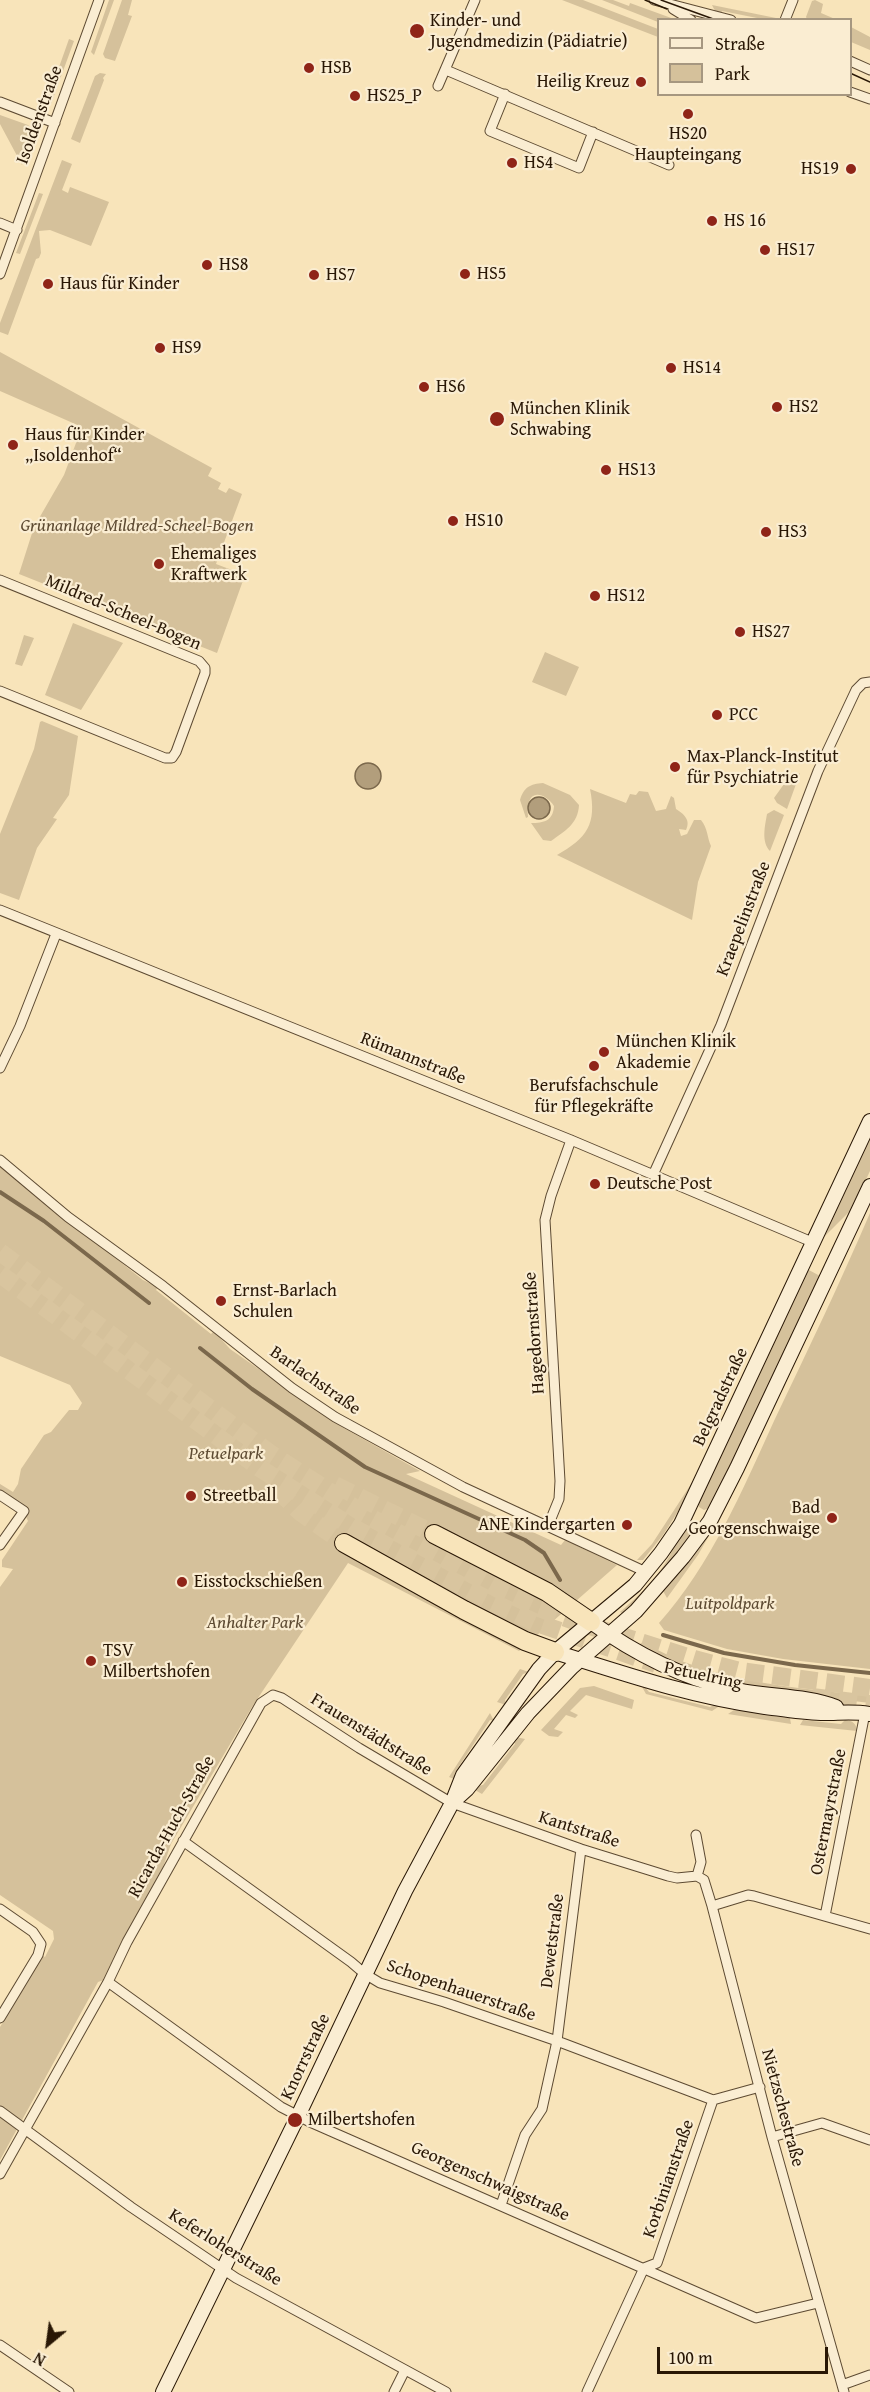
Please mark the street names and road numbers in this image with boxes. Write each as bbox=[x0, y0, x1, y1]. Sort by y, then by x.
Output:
street label: Isoldenstraße bbox=[12, 63, 68, 167]
street label: Mildred-Scheel-Bogen bbox=[42, 570, 204, 656]
street label: Kraepelinstraße bbox=[712, 858, 776, 980]
street label: Rümannstraße bbox=[357, 1028, 469, 1090]
street label: Hagedornstraße bbox=[520, 1271, 550, 1395]
street label: Barlachstraße bbox=[265, 1342, 365, 1420]
street label: Belgradstraße bbox=[689, 1344, 753, 1450]
street label: Petuelring bbox=[662, 1657, 744, 1695]
street label: Frauenstädtstraße bbox=[306, 1689, 436, 1781]
street label: Ostermayrstraße bbox=[806, 1747, 852, 1877]
street label: Ricarda-Huch-Straße bbox=[124, 1752, 220, 1902]
street label: Kantstraße bbox=[536, 1807, 622, 1853]
street label: Dewetstraße bbox=[537, 1893, 569, 1989]
street label: Schopenhauerstraße bbox=[383, 1955, 539, 2027]
street label: Knorrstraße bbox=[277, 2010, 335, 2104]
street label: Nietzschestraße bbox=[756, 2047, 808, 2169]
street label: Korbinianstraße bbox=[639, 2117, 699, 2241]
street label: Georgenschwaigstraße bbox=[407, 2137, 573, 2227]
street label: Keferloherstraße bbox=[164, 2205, 286, 2291]

